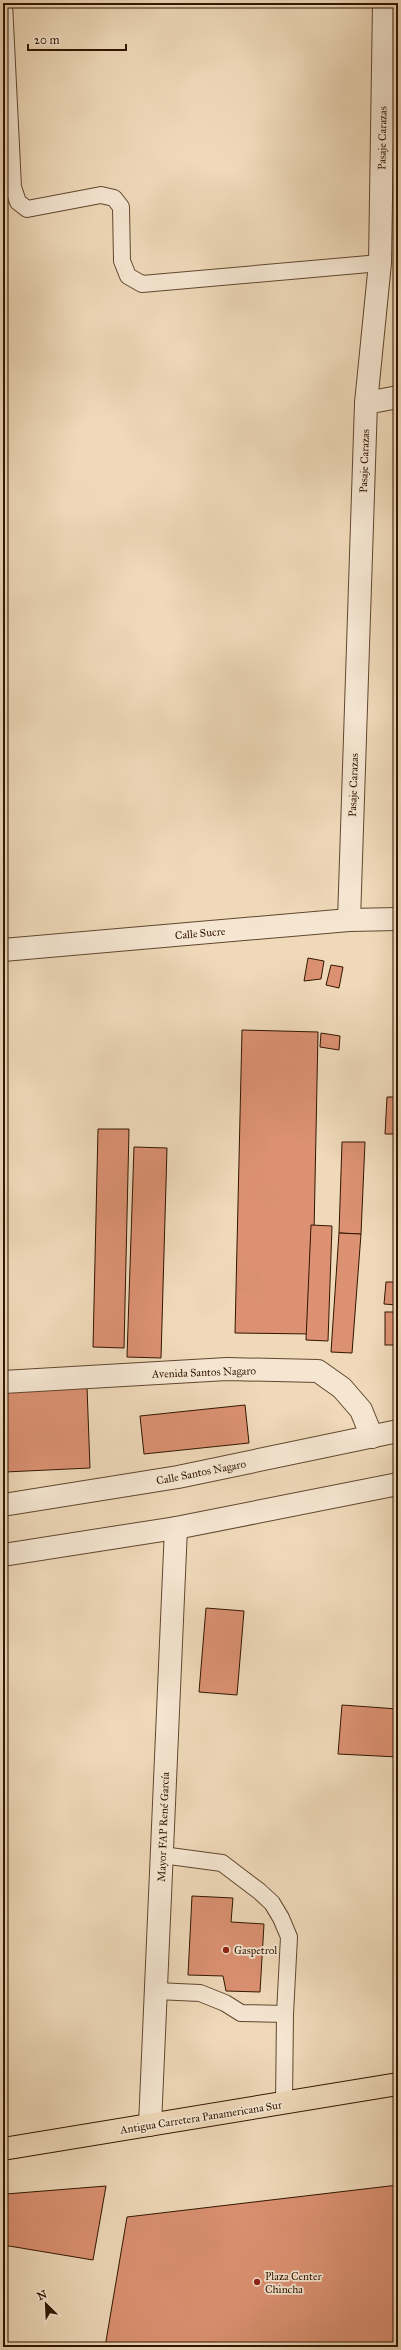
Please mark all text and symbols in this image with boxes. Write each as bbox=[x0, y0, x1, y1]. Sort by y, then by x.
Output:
scale bar bbox=[28, 26, 126, 52]
text: 20 m bbox=[34, 33, 60, 47]
street label: Pasaje Carazas bbox=[375, 106, 390, 170]
street label: Pasaje Carazas bbox=[357, 429, 372, 493]
street label: Pasaje Carazas bbox=[346, 753, 361, 817]
street label: Calle Sucre bbox=[174, 925, 226, 942]
street label: Avenida Santos Nagaro bbox=[151, 1364, 257, 1381]
street label: Calle Santos Nagaro bbox=[155, 1457, 247, 1488]
street label: Mayor FAP René García bbox=[155, 1772, 172, 1882]
place label: Gaspetrol bbox=[234, 1944, 277, 1957]
marker: Gaspetrol bbox=[221, 1945, 231, 1955]
street label: Antigua Carretera Panamericana Sur bbox=[118, 2098, 284, 2137]
place label: Plaza Center Chincha bbox=[265, 2270, 322, 2296]
marker: Plaza Center Chincha bbox=[252, 2277, 262, 2287]
north arrow bbox=[26, 2284, 66, 2324]
text: N bbox=[35, 2287, 50, 2303]

